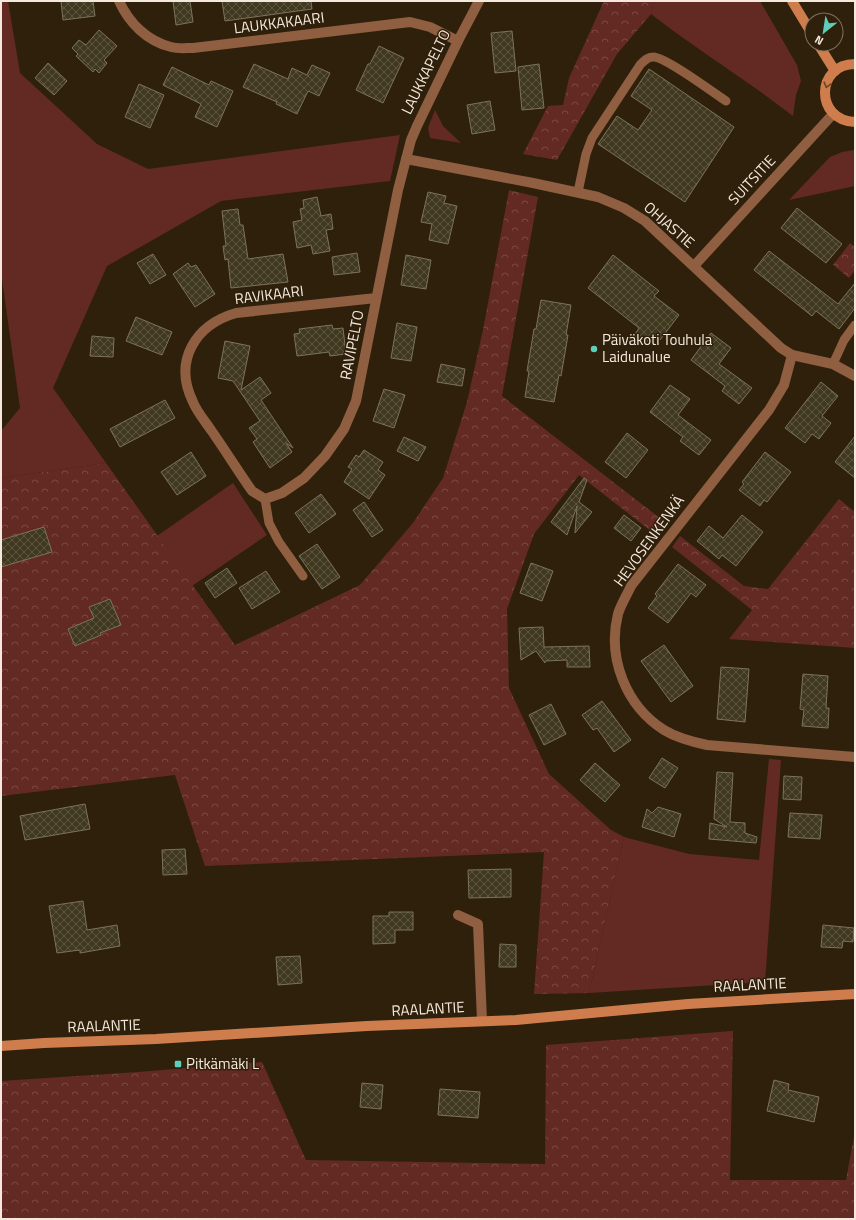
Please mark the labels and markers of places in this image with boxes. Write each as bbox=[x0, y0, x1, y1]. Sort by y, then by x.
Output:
place label: Päiväkoti Touhula Laidunalue bbox=[602, 328, 713, 368]
marker: Päiväkoti Touhula Laidunalue bbox=[589, 344, 599, 354]
place label: Pitkämäki L bbox=[186, 1052, 259, 1075]
marker: Pitkämäki L bbox=[173, 1059, 183, 1069]

